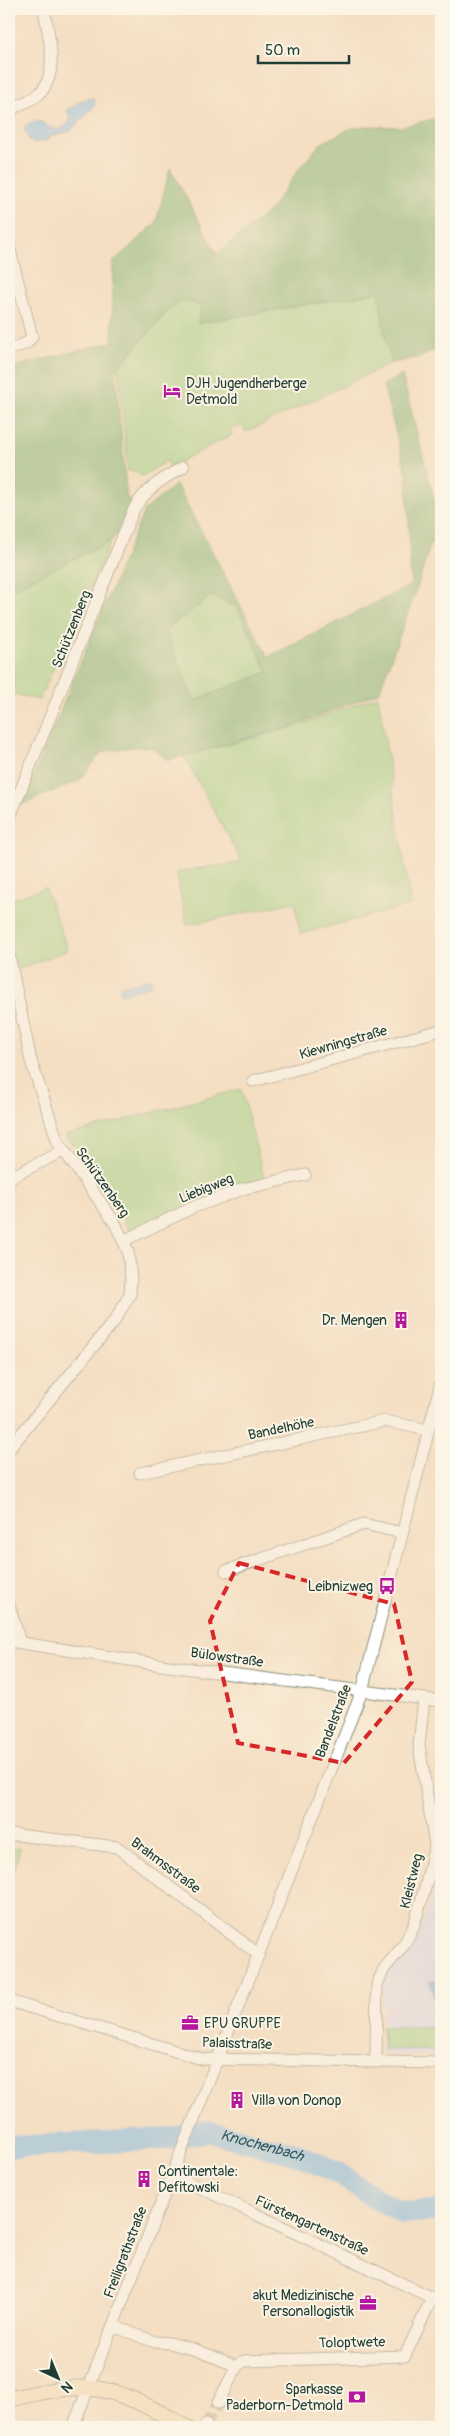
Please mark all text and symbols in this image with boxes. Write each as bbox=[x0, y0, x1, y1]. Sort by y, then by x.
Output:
scale bar bbox=[258, 32, 349, 64]
text: 50 m bbox=[265, 41, 300, 60]
place label: DJH Jugendherberge Detmold bbox=[186, 375, 307, 408]
hotel icon: DJH Jugendherberge Detmold bbox=[162, 381, 182, 401]
street label: Schützenberg bbox=[48, 588, 95, 671]
street label: Kiewningstraße bbox=[297, 1022, 389, 1063]
street label: Schützenberg bbox=[72, 1144, 133, 1221]
street label: Liebigweg bbox=[177, 1170, 236, 1207]
building icon: Dr. Mengen bbox=[391, 1310, 411, 1330]
place label: Dr. Mengen bbox=[322, 1312, 387, 1329]
street label: Bandelhöhe bbox=[247, 1413, 316, 1444]
bus stop icon: Leibnizweg bbox=[377, 1576, 397, 1596]
place label: Leibnizweg bbox=[308, 1578, 373, 1595]
street label: Bülowstraße bbox=[189, 1644, 264, 1671]
street label: Bandelstraße bbox=[312, 1682, 355, 1760]
street label: Brahmsstraße bbox=[128, 1834, 204, 1897]
street label: Kleistweg bbox=[396, 1852, 427, 1911]
office icon: EPU GRUPPE bbox=[180, 2013, 200, 2033]
place label: EPU GRUPPE bbox=[204, 2015, 281, 2032]
street label: Palaisstraße bbox=[202, 2034, 272, 2053]
building icon: Villa von Donop bbox=[227, 2090, 247, 2110]
place label: Villa von Donop bbox=[251, 2092, 342, 2109]
water label: Knochenbach bbox=[218, 2126, 308, 2166]
place label: Continentale: Defitowski bbox=[158, 2163, 238, 2196]
building icon: Continentale: Defitowski bbox=[134, 2169, 154, 2189]
street label: Fürstengartenstraße bbox=[252, 2192, 371, 2259]
street label: Freiligrathstraße bbox=[100, 2204, 151, 2300]
place label: akut Medizinische Personallogistik bbox=[253, 2287, 354, 2320]
office icon: akut Medizinische Personallogistik bbox=[358, 2293, 378, 2313]
street label: Toloptwete bbox=[318, 2333, 386, 2352]
north arrow bbox=[32, 2354, 82, 2404]
text: N bbox=[57, 2378, 76, 2396]
place label: Sparkasse Paderborn-Detmold bbox=[226, 2381, 343, 2414]
bank icon: Sparkasse Paderborn-Detmold bbox=[347, 2387, 367, 2407]

